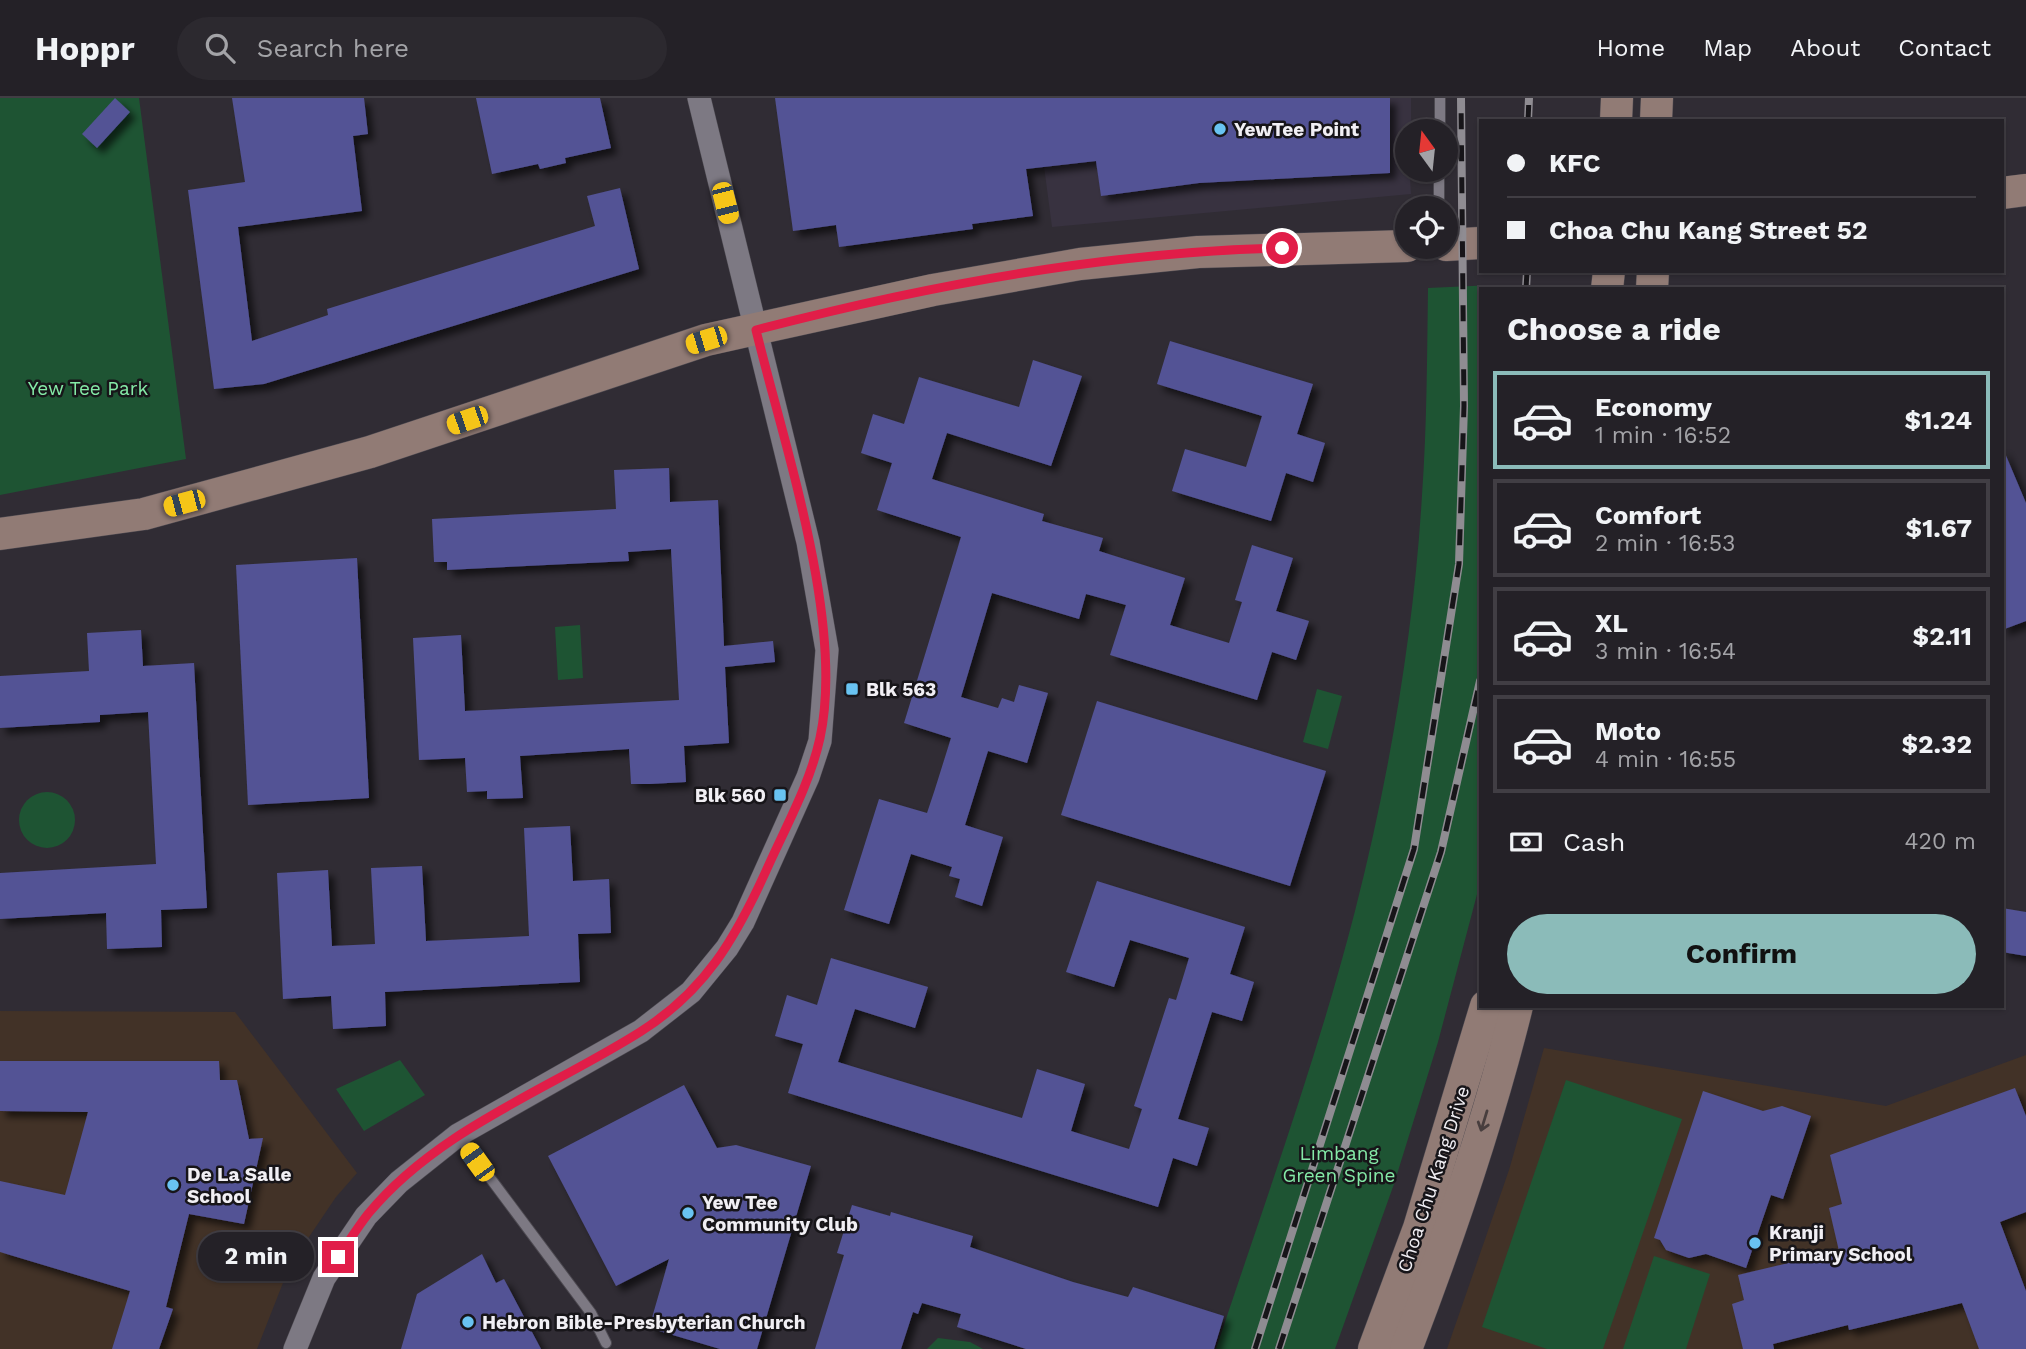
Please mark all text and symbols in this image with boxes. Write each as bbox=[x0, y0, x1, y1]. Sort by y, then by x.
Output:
search box bbox=[177, 17, 667, 80]
text: Hoppr bbox=[35, 29, 135, 68]
icon: search bbox=[201, 29, 239, 67]
text: Search here bbox=[257, 33, 409, 63]
text: Home bbox=[1597, 34, 1665, 62]
text: Map bbox=[1703, 34, 1752, 62]
text: About bbox=[1790, 34, 1860, 62]
text: Contact bbox=[1898, 34, 1991, 62]
place label: YewTee Point bbox=[1234, 118, 1360, 141]
north arrow bbox=[1395, 119, 1458, 182]
map controls bbox=[1395, 119, 1458, 259]
marker: YewTee Point bbox=[1212, 121, 1228, 137]
text: KFC bbox=[1549, 148, 1601, 178]
car bbox=[710, 180, 741, 226]
button: locate bbox=[1395, 196, 1458, 259]
text: Choa Chu Kang Street 52 bbox=[1549, 215, 1867, 245]
route start bbox=[1266, 232, 1298, 264]
text: Choose a ride bbox=[1507, 310, 1721, 348]
car bbox=[683, 324, 730, 356]
park label: Yew Tee Park bbox=[28, 377, 148, 400]
icon: car bbox=[1511, 389, 1574, 452]
text: Economy bbox=[1595, 392, 1712, 422]
car bbox=[444, 403, 491, 437]
text: $1.24 bbox=[1905, 405, 1972, 435]
text: 1 min · 16:52 bbox=[1595, 422, 1731, 449]
car bbox=[161, 487, 208, 519]
icon: car bbox=[1511, 497, 1574, 560]
text: Comfort bbox=[1595, 500, 1701, 530]
text: $1.67 bbox=[1905, 513, 1972, 543]
text: 2 min · 16:53 bbox=[1595, 530, 1736, 557]
icon: car bbox=[1511, 605, 1574, 668]
text: XL bbox=[1595, 608, 1628, 638]
text: $2.11 bbox=[1913, 621, 1972, 651]
text: 3 min · 16:54 bbox=[1595, 638, 1736, 665]
place label: Blk 563 bbox=[866, 678, 936, 701]
marker: Blk 563 bbox=[844, 681, 860, 697]
icon: car bbox=[1511, 713, 1574, 776]
text: Moto bbox=[1595, 716, 1661, 746]
text: $2.32 bbox=[1901, 729, 1972, 759]
text: 4 min · 16:55 bbox=[1595, 746, 1736, 773]
place label: Blk 560 bbox=[695, 784, 766, 807]
marker: Blk 560 bbox=[772, 787, 788, 803]
icon: cash bbox=[1507, 823, 1545, 861]
text: Cash bbox=[1563, 827, 1625, 857]
text: 420 m bbox=[1904, 828, 1976, 855]
button: Confirm bbox=[1507, 914, 1976, 994]
street label: Choa Chu Kang Drive bbox=[1392, 1083, 1474, 1275]
one-way arrow bbox=[1477, 1110, 1489, 1132]
car bbox=[457, 1139, 498, 1185]
park label: Limbang Green Spine bbox=[1282, 1142, 1396, 1187]
place label: De La Salle School bbox=[187, 1163, 291, 1208]
marker: De La Salle School bbox=[165, 1177, 181, 1193]
place label: Yew Tee Community Club bbox=[702, 1191, 858, 1236]
marker: Yew Tee Community Club bbox=[680, 1205, 696, 1221]
place label: Kranji Primary School bbox=[1769, 1221, 1913, 1266]
callout: 2 min bbox=[198, 1232, 314, 1282]
marker: Kranji Primary School bbox=[1747, 1235, 1763, 1251]
route end bbox=[322, 1241, 354, 1273]
text: 2 min bbox=[225, 1243, 287, 1270]
place label: Hebron Bible-Presbyterian Church bbox=[482, 1311, 806, 1334]
marker: Hebron Bible-Presbyterian Church bbox=[460, 1314, 476, 1330]

